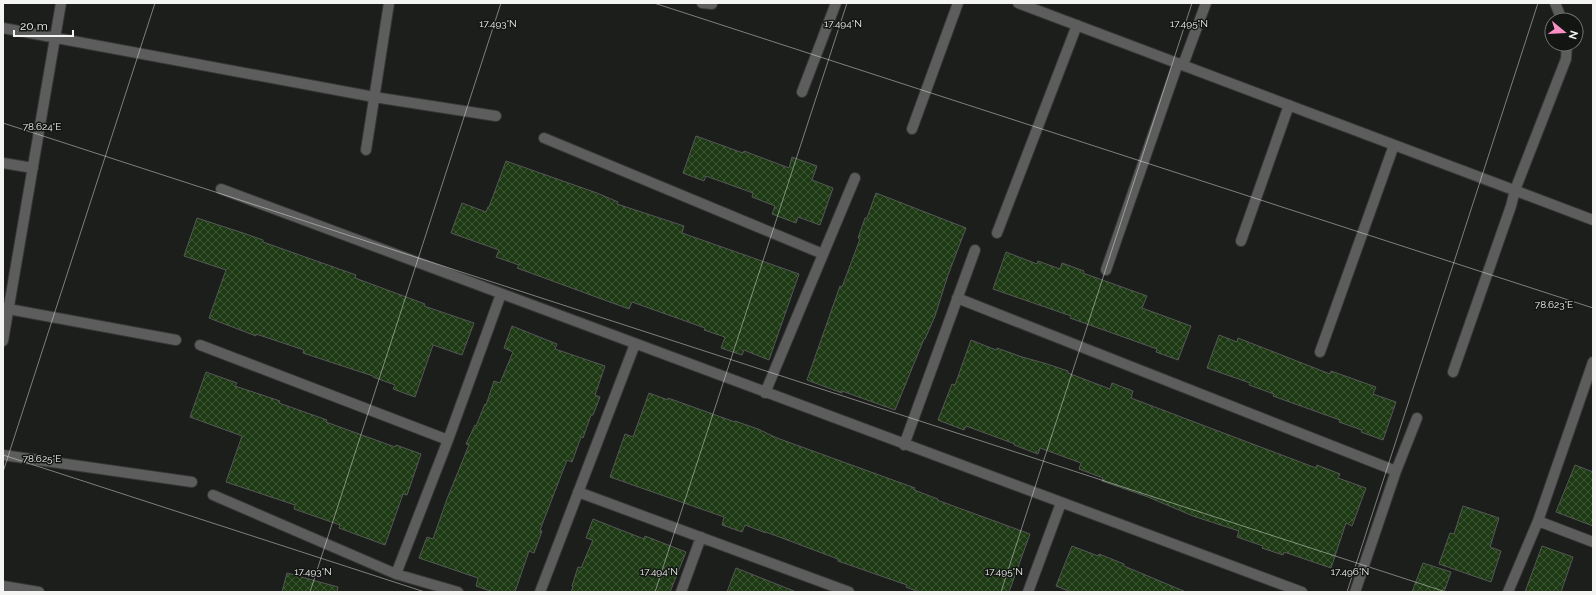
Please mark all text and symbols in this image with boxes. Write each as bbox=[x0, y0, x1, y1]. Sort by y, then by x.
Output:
scale bar bbox=[14, 12, 73, 38]
north arrow bbox=[1544, 12, 1584, 52]
text: 17.493°N bbox=[479, 18, 517, 29]
text: 17.494°N bbox=[824, 18, 862, 29]
text: 17.495°N bbox=[1170, 18, 1208, 29]
text: 20 m bbox=[20, 19, 48, 33]
text: N bbox=[1566, 29, 1581, 41]
text: 78.624°E bbox=[23, 121, 61, 132]
text: 78.623°E bbox=[1535, 299, 1573, 310]
text: 78.625°E bbox=[23, 453, 61, 464]
text: 17.493°N bbox=[294, 566, 332, 577]
text: 17.494°N bbox=[640, 566, 678, 577]
text: 17.495°N bbox=[985, 566, 1023, 577]
text: 17.496°N bbox=[1331, 566, 1369, 577]

